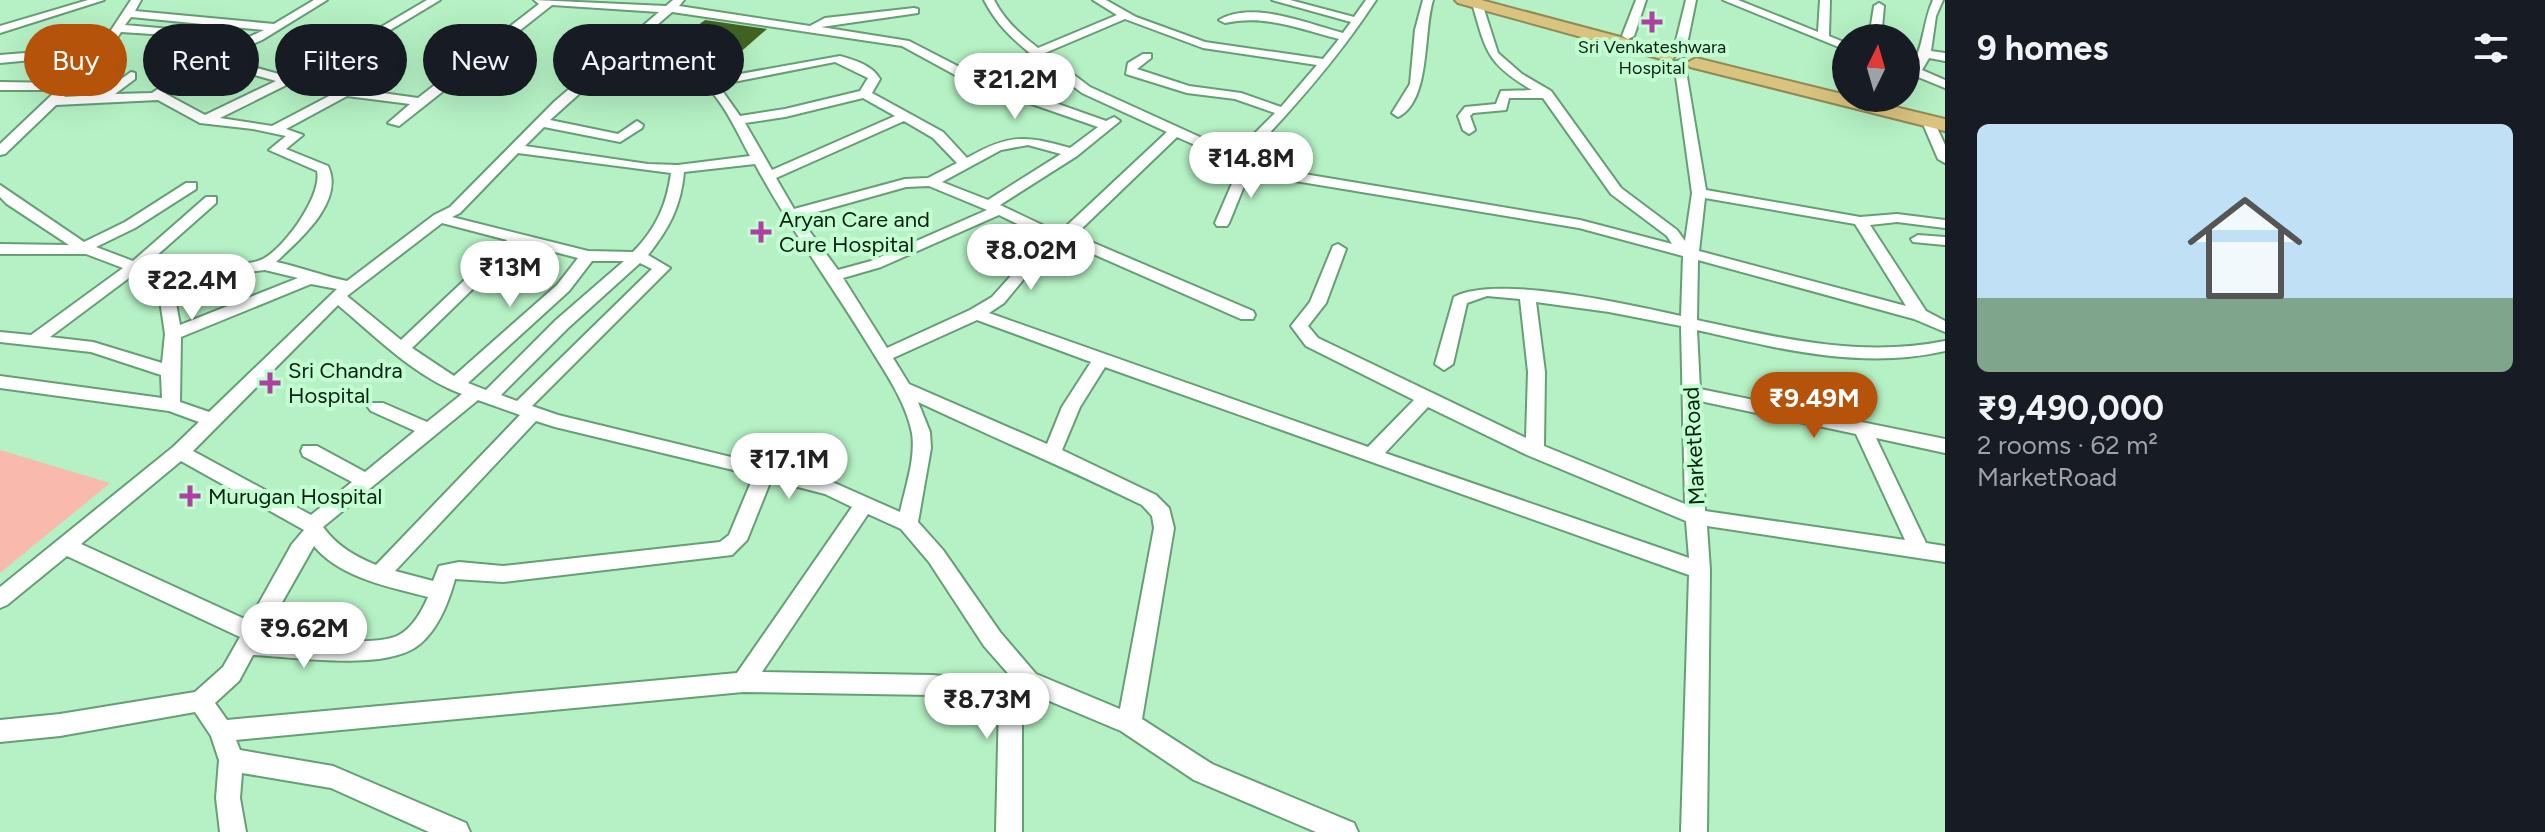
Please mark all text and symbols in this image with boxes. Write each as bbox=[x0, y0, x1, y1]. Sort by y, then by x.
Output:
marker: Sri Venkateshwara Hospital bbox=[1641, 11, 1663, 33]
chip: Buy bbox=[24, 24, 127, 96]
chip: Rent bbox=[143, 24, 259, 96]
chip: Filters bbox=[275, 24, 407, 96]
chip: New bbox=[423, 24, 537, 96]
chip: Apartment bbox=[553, 24, 744, 96]
north arrow bbox=[1832, 24, 1920, 112]
map controls bbox=[1832, 24, 1920, 112]
icon: filters bbox=[2469, 26, 2513, 70]
text: 9 homes bbox=[1977, 28, 2108, 69]
place label: Sri Venkateshwara Hospital bbox=[1578, 36, 1726, 79]
pin: ₹21.2M bbox=[950, 53, 1080, 121]
text: ₹21.2M bbox=[972, 63, 1058, 95]
pin: ₹14.8M bbox=[1186, 132, 1316, 200]
text: ₹14.8M bbox=[1207, 142, 1295, 174]
icon: home bbox=[2173, 176, 2317, 320]
place label: Aryan Care and Cure Hospital bbox=[779, 206, 930, 258]
marker: Aryan Care and Cure Hospital bbox=[750, 221, 772, 243]
pin: ₹8.02M bbox=[966, 224, 1096, 292]
text: ₹8.02M bbox=[985, 234, 1077, 266]
pin: ₹13M bbox=[463, 241, 557, 309]
text: ₹13M bbox=[478, 251, 542, 283]
pin: ₹22.4M bbox=[127, 254, 257, 322]
text: ₹22.4M bbox=[147, 264, 237, 296]
place label: Sri Chandra Hospital bbox=[288, 357, 403, 409]
marker: Sri Chandra Hospital bbox=[259, 372, 281, 394]
pin: ₹9.49M bbox=[1749, 372, 1879, 440]
text: ₹9.49M bbox=[1769, 382, 1859, 414]
street label: MarketRoad bbox=[1677, 386, 1711, 506]
text: ₹9,490,000 bbox=[1977, 388, 2164, 429]
text: 2 rooms · 62 m² bbox=[1977, 429, 2158, 461]
pin: ₹17.1M bbox=[724, 433, 854, 501]
text: ₹17.1M bbox=[749, 443, 829, 475]
text: MarketRoad bbox=[1977, 461, 2117, 493]
place label: Murugan Hospital bbox=[208, 483, 382, 510]
marker: Murugan Hospital bbox=[179, 485, 201, 507]
pin: ₹9.62M bbox=[239, 602, 369, 670]
text: ₹9.62M bbox=[259, 612, 349, 644]
pin: ₹8.73M bbox=[922, 673, 1052, 741]
text: ₹8.73M bbox=[942, 683, 1032, 715]

